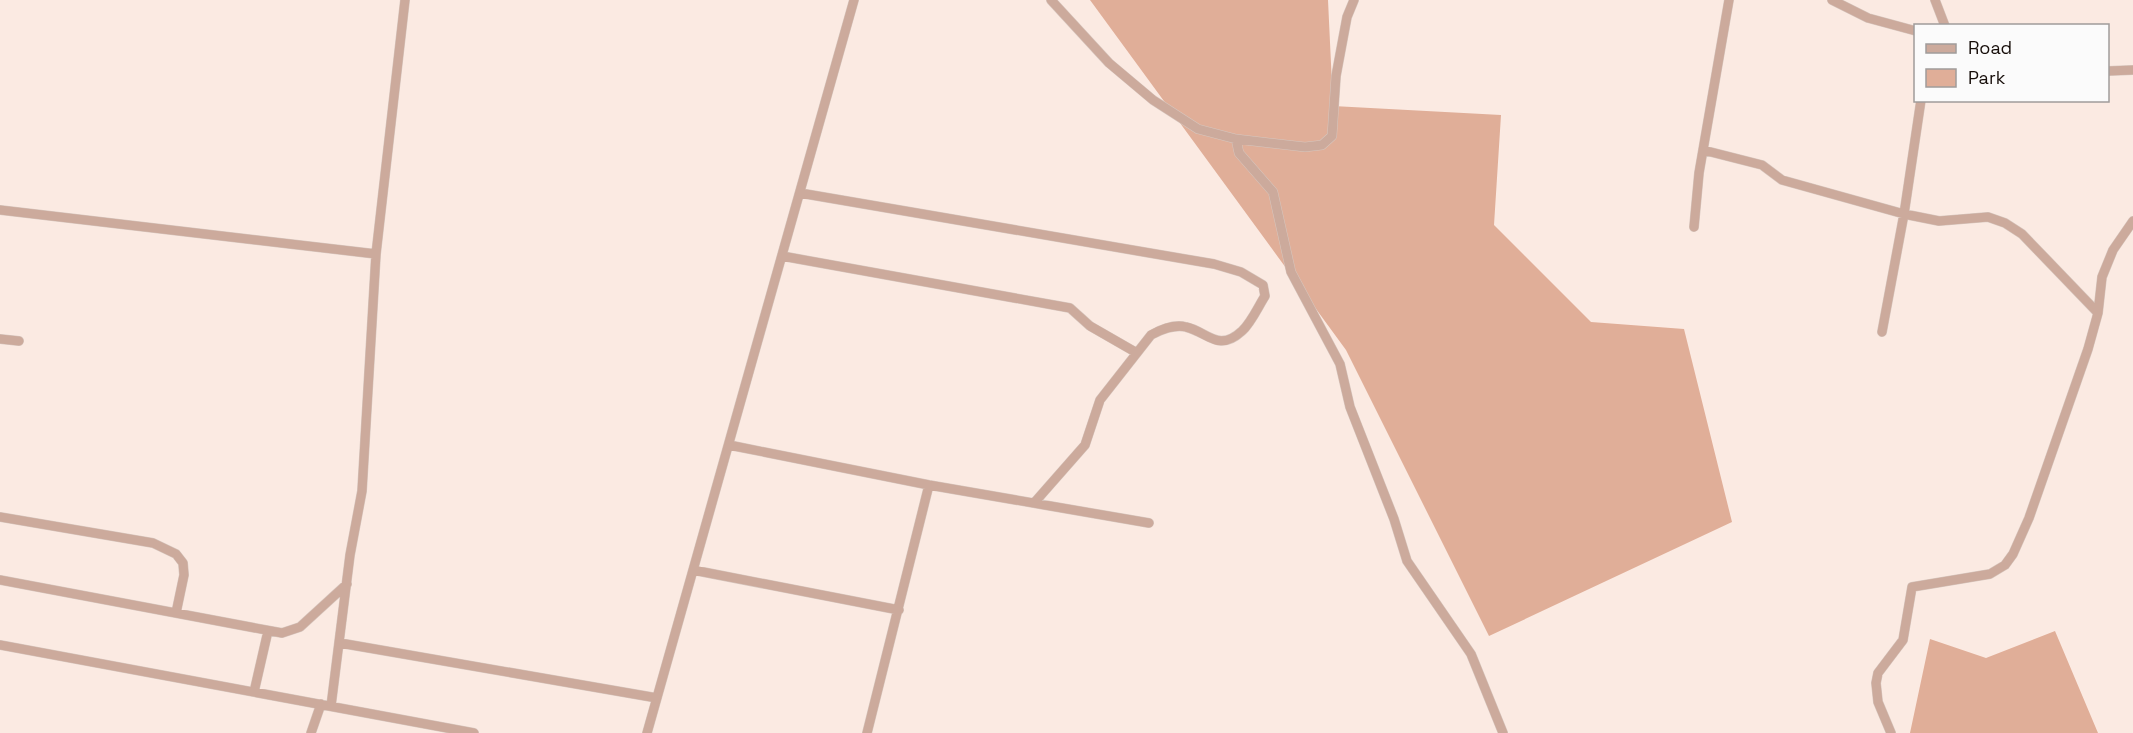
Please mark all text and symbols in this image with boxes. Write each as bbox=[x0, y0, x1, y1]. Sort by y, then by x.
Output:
legend bbox=[1914, 24, 2109, 102]
text: Road bbox=[1968, 36, 2012, 59]
text: Park bbox=[1968, 66, 2006, 89]

